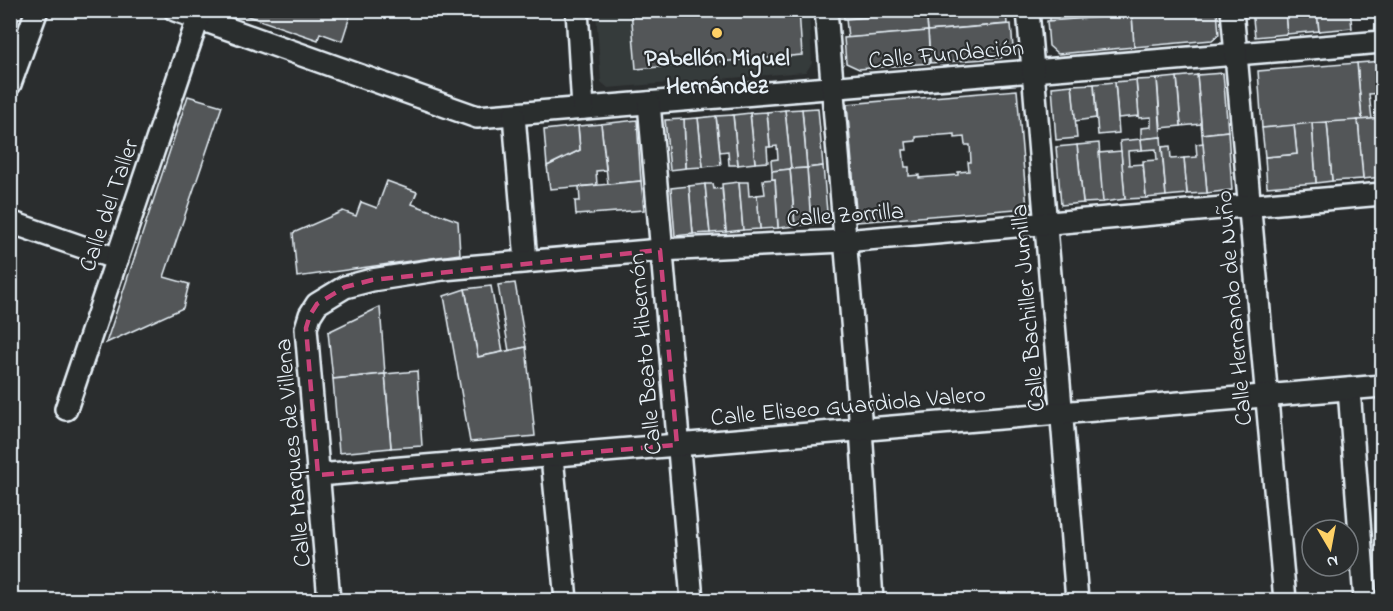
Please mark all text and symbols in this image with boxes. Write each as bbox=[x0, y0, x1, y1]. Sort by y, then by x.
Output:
marker: Pabellón Miguel Hernández bbox=[710, 26, 724, 40]
street label: Calle Fundación bbox=[867, 31, 1025, 80]
place label: Pabellón Miguel Hernández bbox=[644, 42, 790, 105]
street label: Calle del Taller bbox=[71, 134, 150, 277]
street label: Calle Hernando de Nuño bbox=[1208, 189, 1263, 427]
street label: Calle Zorrilla bbox=[785, 195, 905, 238]
street label: Calle Bachiller Jumilla bbox=[1003, 203, 1056, 413]
street label: Calle Beato Hibernón bbox=[620, 251, 673, 456]
street label: Calle Marques de Villena bbox=[267, 337, 322, 568]
street label: Calle Eliseo Guardiola Valero bbox=[709, 378, 987, 437]
north arrow bbox=[1300, 518, 1360, 578]
text: N bbox=[1325, 548, 1340, 574]

